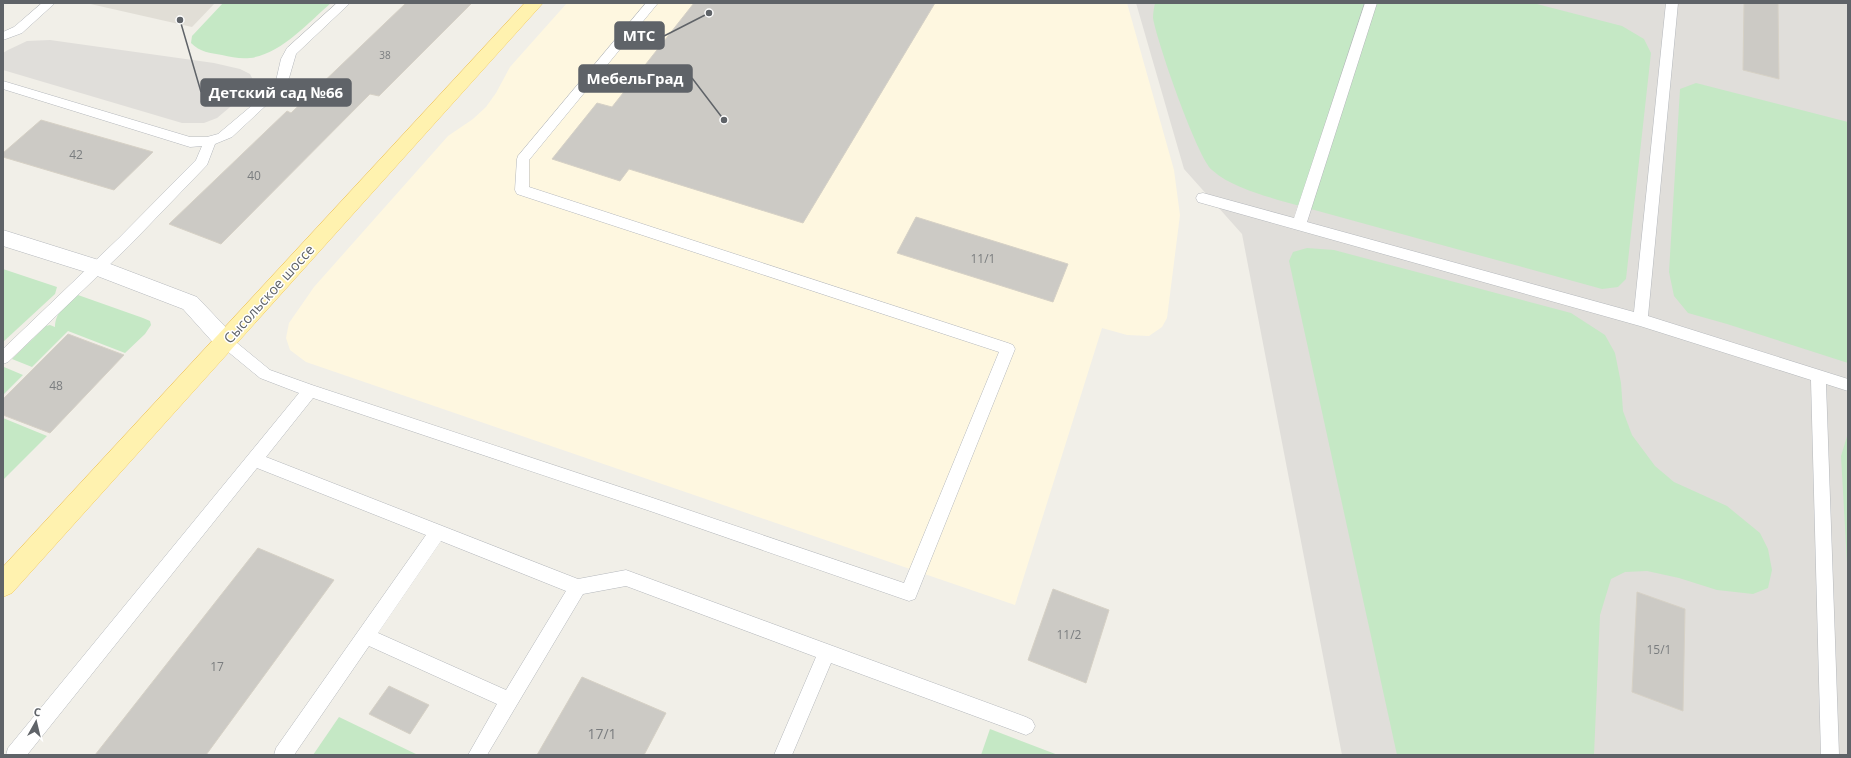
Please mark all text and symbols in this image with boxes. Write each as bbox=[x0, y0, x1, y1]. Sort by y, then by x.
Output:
callout: МТС bbox=[615, 22, 664, 49]
text: МТС bbox=[623, 25, 656, 45]
house number: 38 bbox=[379, 48, 391, 62]
callout: МебельГрад bbox=[579, 65, 692, 92]
text: МебельГрад bbox=[586, 68, 684, 88]
callout: Детский сад №66 bbox=[201, 79, 351, 106]
text: Детский сад №66 bbox=[209, 82, 344, 102]
house number: 42 bbox=[69, 146, 83, 163]
house number: 40 bbox=[247, 167, 261, 184]
street label: Сысольское шоссе bbox=[219, 240, 318, 347]
house number: 11/1 bbox=[971, 250, 995, 267]
house number: 48 bbox=[49, 377, 63, 394]
house number: 11/2 bbox=[1057, 626, 1082, 643]
house number: 15/1 bbox=[1647, 641, 1671, 658]
house number: 17 bbox=[210, 658, 224, 675]
north arrow bbox=[16, 702, 56, 742]
text: С bbox=[33, 704, 42, 720]
house number: 17/1 bbox=[587, 724, 617, 743]

